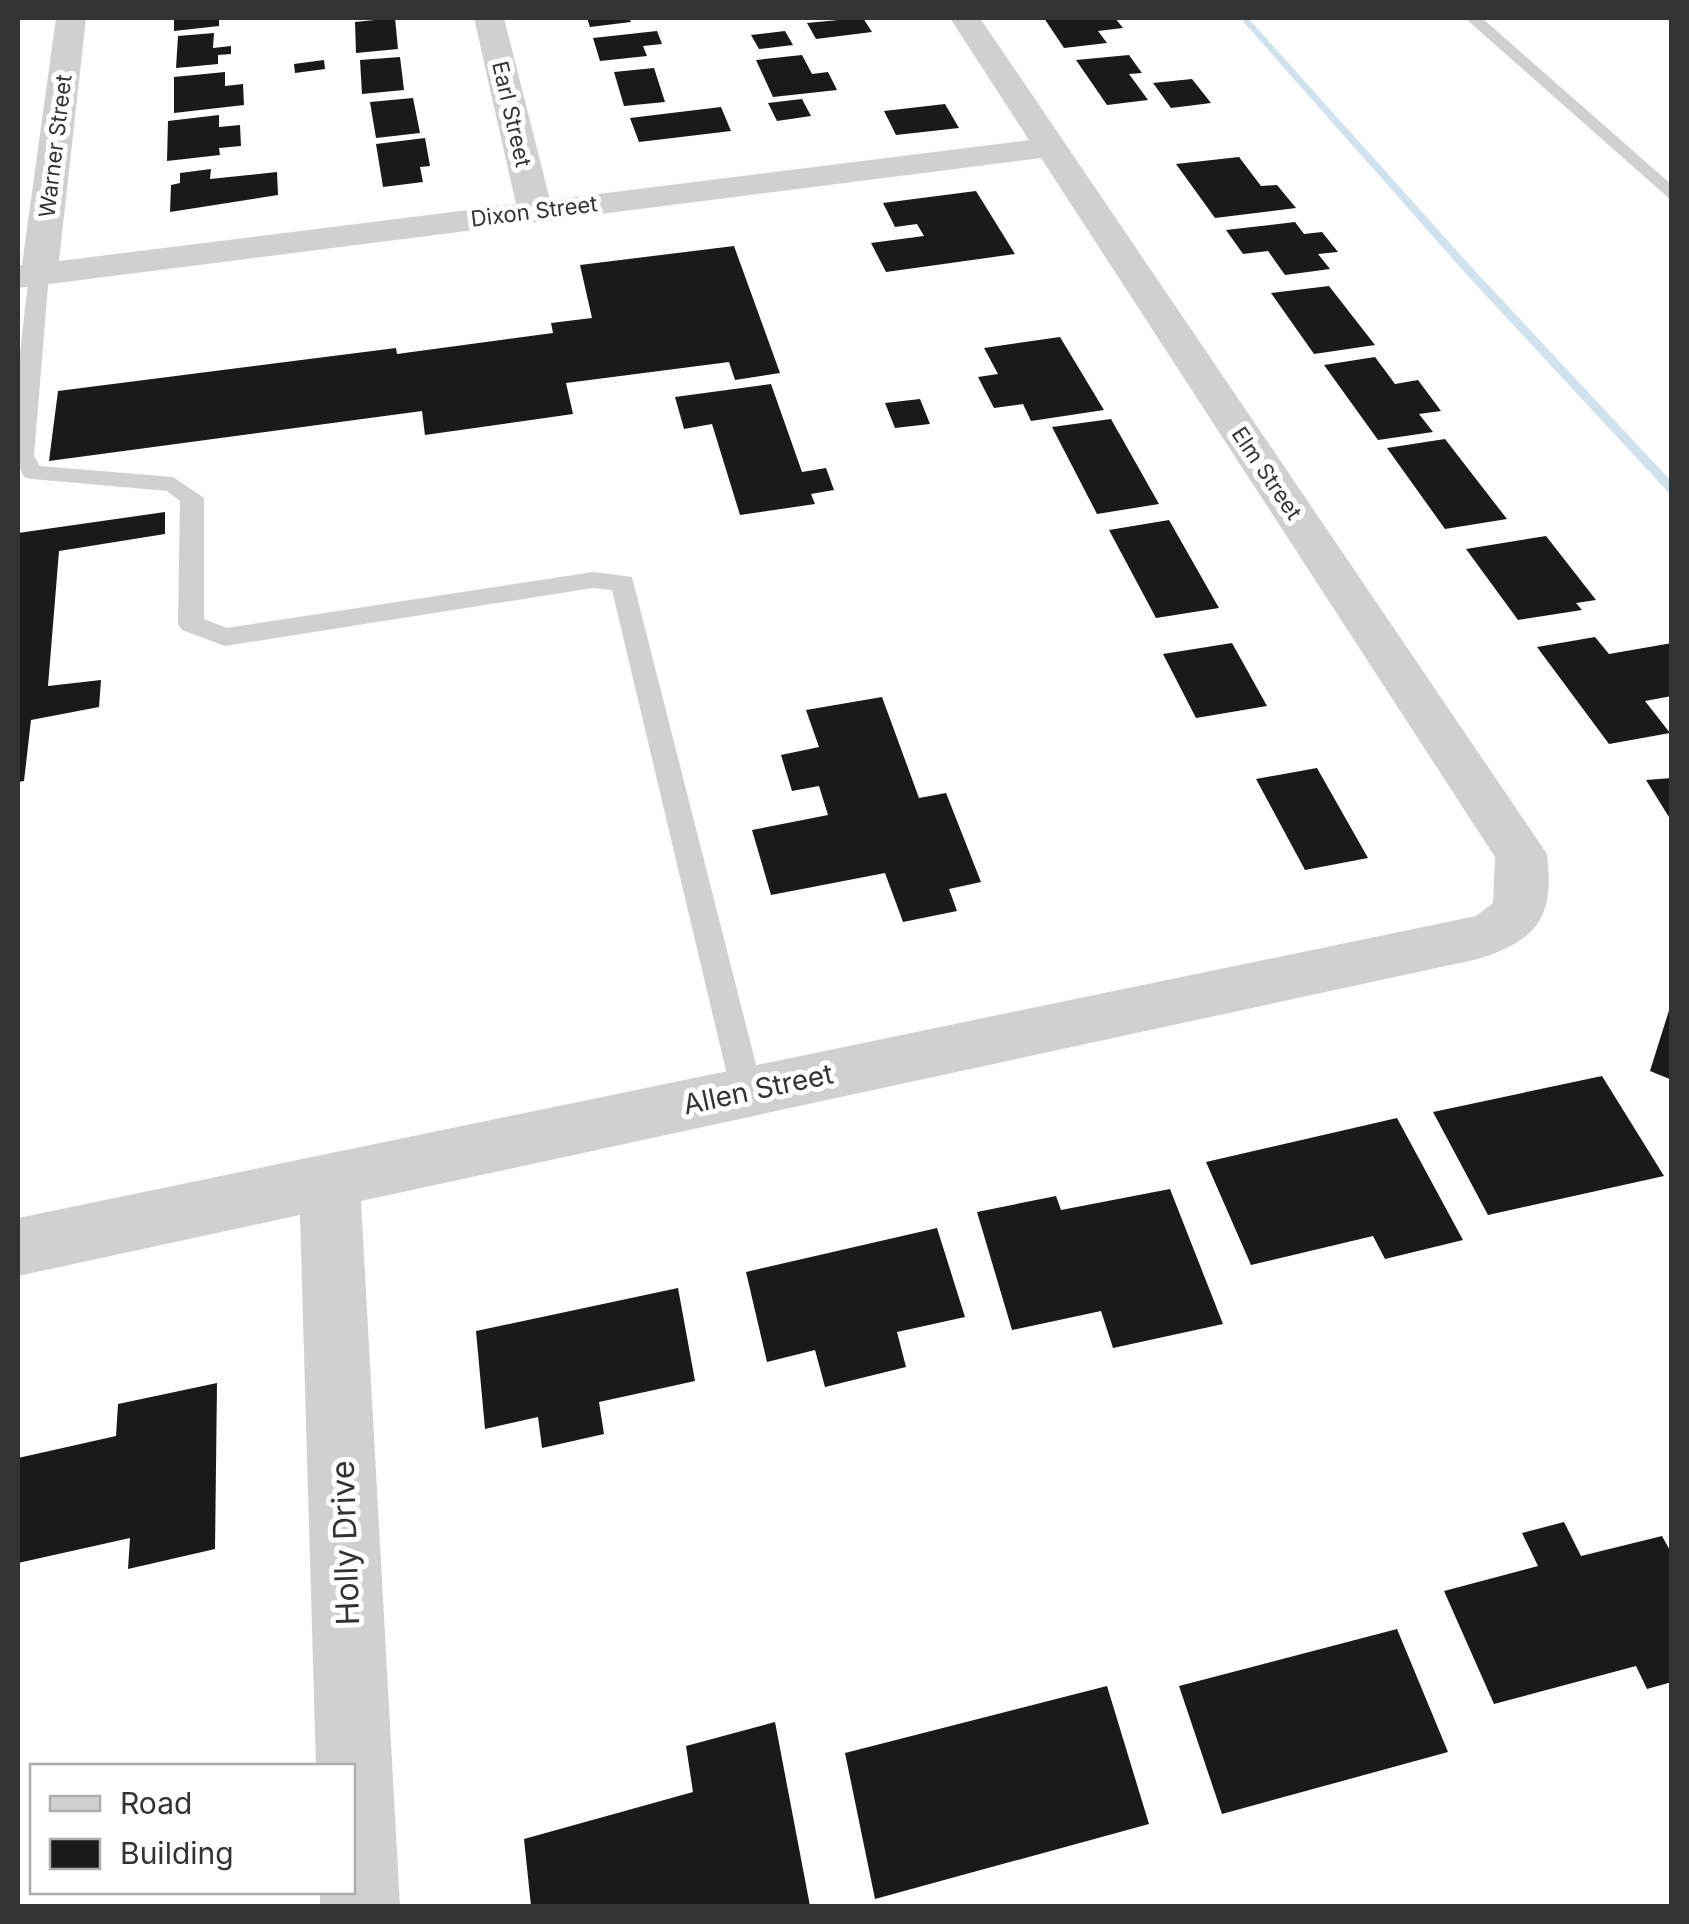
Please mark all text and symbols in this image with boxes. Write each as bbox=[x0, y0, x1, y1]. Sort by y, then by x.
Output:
street label: Earl Street bbox=[487, 59, 537, 169]
street label: Warner Street bbox=[33, 73, 77, 219]
street label: Dixon Street bbox=[469, 190, 599, 232]
street label: Elm Street bbox=[1227, 422, 1307, 524]
street label: Allen Street bbox=[680, 1057, 836, 1121]
street label: Holly Drive bbox=[323, 1460, 367, 1626]
legend bbox=[30, 1764, 355, 1894]
text: Road bbox=[120, 1785, 192, 1821]
text: Building bbox=[120, 1835, 234, 1871]

